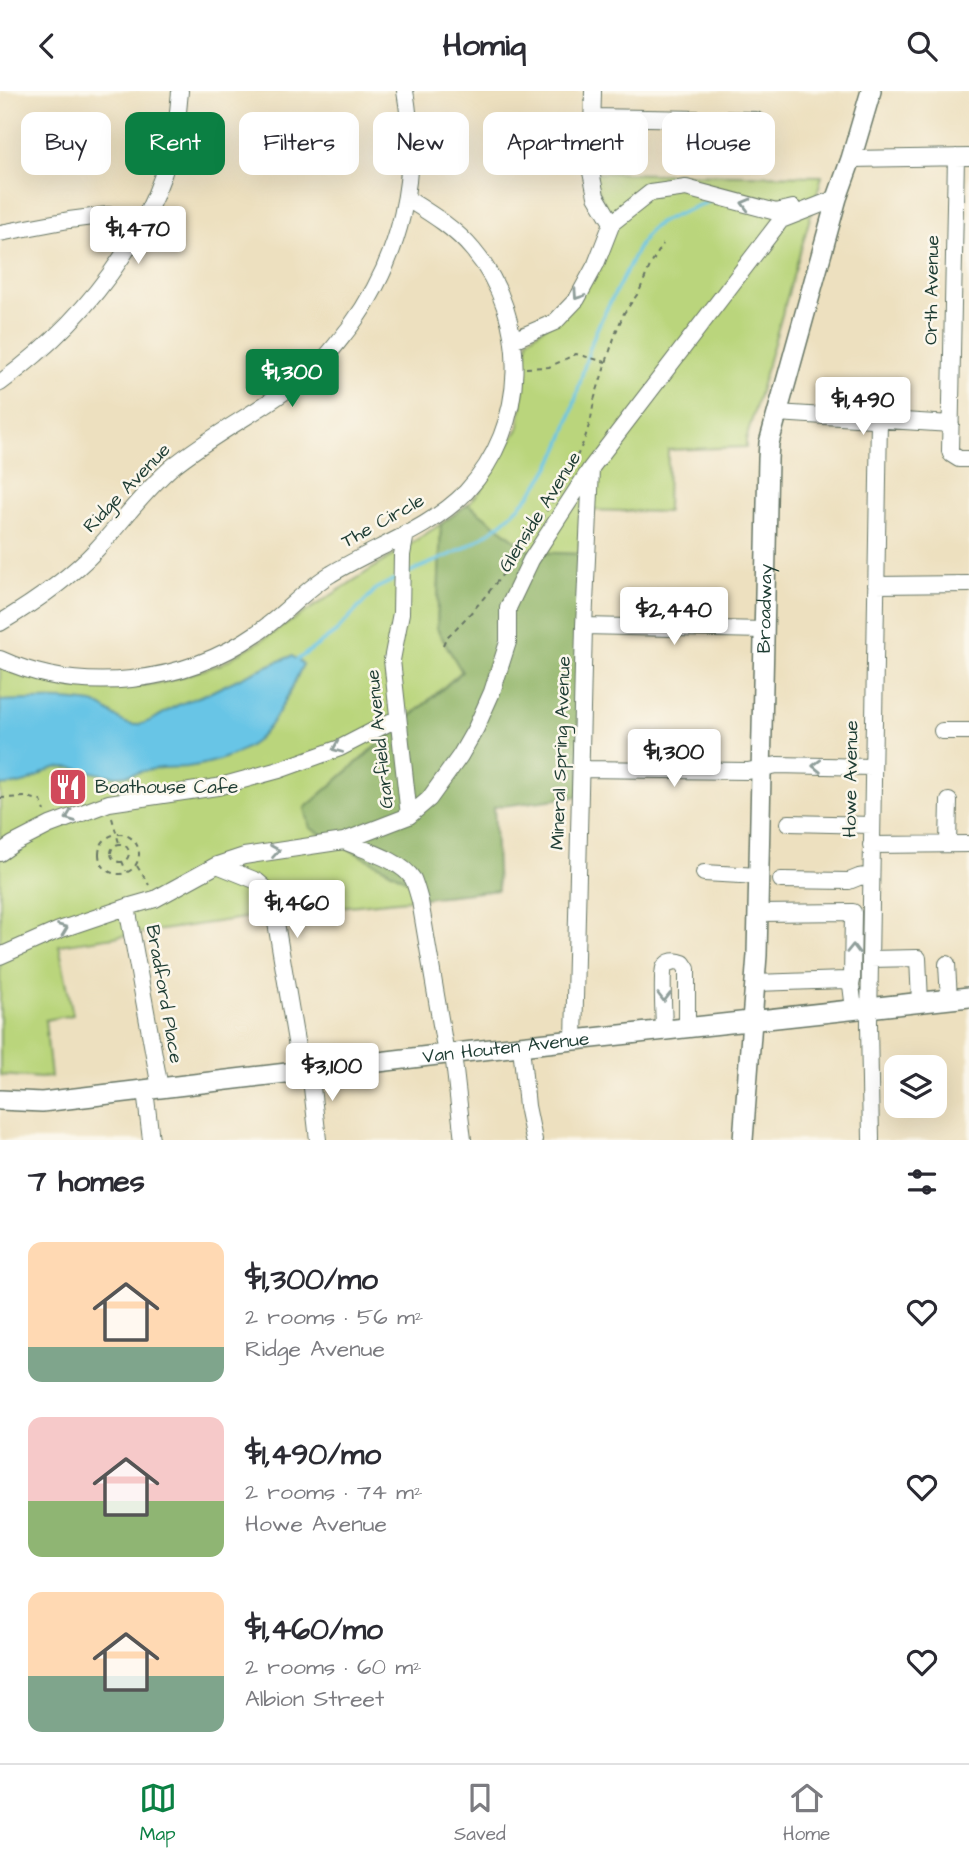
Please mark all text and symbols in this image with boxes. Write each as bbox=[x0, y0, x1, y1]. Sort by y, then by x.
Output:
text: Homiq bbox=[443, 23, 526, 68]
icon: back bbox=[28, 27, 66, 65]
icon: search bbox=[903, 27, 941, 65]
chip: Buy bbox=[21, 112, 111, 175]
chip: Rent bbox=[125, 112, 225, 175]
chip: Filters bbox=[239, 112, 359, 175]
chip: New bbox=[373, 112, 469, 175]
chip: Apartment bbox=[483, 112, 648, 175]
chip: House bbox=[662, 112, 775, 175]
one-way arrow bbox=[741, 198, 753, 213]
pin: $1,470 bbox=[81, 207, 195, 266]
text: $1,470 bbox=[106, 213, 170, 245]
street label: Orth Avenue bbox=[918, 235, 946, 345]
one-way arrow bbox=[574, 287, 586, 300]
pin: $1,300 bbox=[235, 349, 349, 409]
text: $1,300 bbox=[262, 356, 322, 388]
pin: $1,490 bbox=[806, 377, 920, 437]
text: $1,490 bbox=[831, 384, 895, 416]
street label: Ridge Avenue bbox=[77, 437, 178, 540]
street label: Glenside Avenue bbox=[492, 446, 588, 578]
street label: The Circle bbox=[337, 487, 429, 555]
street label: Broadway bbox=[750, 563, 780, 654]
pin: $2,440 bbox=[617, 587, 731, 647]
text: $2,440 bbox=[636, 594, 712, 626]
street label: Mineral Spring Avenue bbox=[544, 656, 579, 850]
street label: Garfield Avenue bbox=[359, 668, 401, 810]
street label: Howe Avenue bbox=[836, 720, 866, 838]
pin: $1,300 bbox=[617, 729, 731, 789]
text: $1,300 bbox=[644, 736, 704, 768]
one-way arrow bbox=[332, 740, 344, 754]
one-way arrow bbox=[811, 758, 822, 773]
restaurant icon: Boathouse Cafe bbox=[47, 766, 89, 808]
place label: Boathouse Cafe bbox=[95, 774, 238, 801]
one-way arrow bbox=[65, 809, 77, 823]
one-way arrow bbox=[269, 844, 281, 859]
pin: $1,460 bbox=[240, 881, 354, 940]
text: $1,460 bbox=[265, 887, 329, 919]
street label: Bradford Place bbox=[139, 923, 189, 1065]
one-way arrow bbox=[56, 924, 68, 938]
one-way arrow bbox=[845, 943, 861, 953]
one-way arrow bbox=[656, 992, 671, 1003]
street label: Van Houten Avenue bbox=[421, 1025, 590, 1070]
pin: $3,100 bbox=[275, 1044, 389, 1103]
text: $3,100 bbox=[302, 1050, 362, 1082]
map controls bbox=[884, 1055, 947, 1118]
button: layers bbox=[884, 1055, 947, 1118]
text: 7 homes bbox=[28, 1161, 145, 1203]
icon: filters bbox=[903, 1163, 941, 1201]
text: $1,300/mo bbox=[245, 1259, 378, 1301]
icon: home bbox=[84, 1270, 168, 1354]
icon: heart bbox=[903, 1293, 941, 1331]
text: 2 rooms · 56 m² bbox=[245, 1301, 423, 1333]
text: Ridge Avenue bbox=[245, 1333, 385, 1365]
text: $1,490/mo bbox=[245, 1434, 381, 1476]
icon: home bbox=[84, 1445, 168, 1529]
icon: heart bbox=[903, 1468, 941, 1506]
text: 2 rooms · 74 m² bbox=[245, 1476, 423, 1508]
text: Howe Avenue bbox=[245, 1508, 387, 1540]
text: $1,460/mo bbox=[245, 1609, 383, 1651]
icon: home bbox=[84, 1620, 168, 1704]
icon: heart bbox=[903, 1643, 941, 1681]
text: 2 rooms · 60 m² bbox=[245, 1651, 422, 1683]
text: Albion Street bbox=[245, 1683, 384, 1715]
tab: Map bbox=[139, 1779, 177, 1848]
tab: Saved bbox=[454, 1779, 506, 1848]
tab: Home bbox=[783, 1779, 830, 1848]

